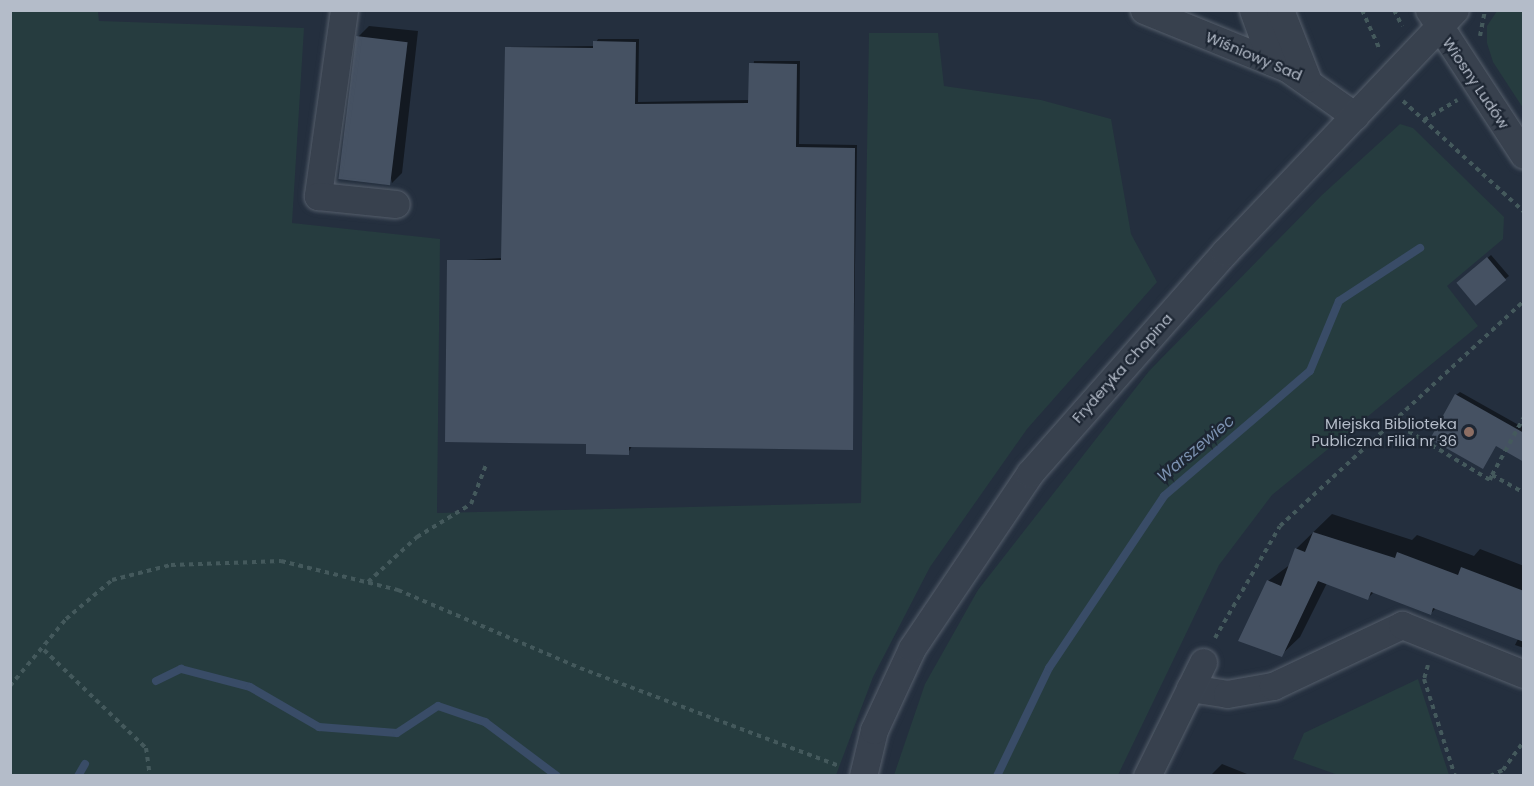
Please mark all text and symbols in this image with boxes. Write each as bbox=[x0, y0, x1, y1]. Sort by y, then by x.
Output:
street label: Wiśniowy Sad bbox=[1203, 28, 1305, 84]
street label: Wiosny Ludów bbox=[1439, 34, 1513, 132]
street label: Fryderyka Chopina bbox=[1068, 309, 1176, 427]
water label: Warszewiec bbox=[1154, 411, 1238, 487]
place label: Miejska Biblioteka Publiczna Filia nr 36 bbox=[1311, 414, 1457, 449]
marker: Miejska Biblioteka Publiczna Filia nr 36 bbox=[1462, 425, 1476, 439]

